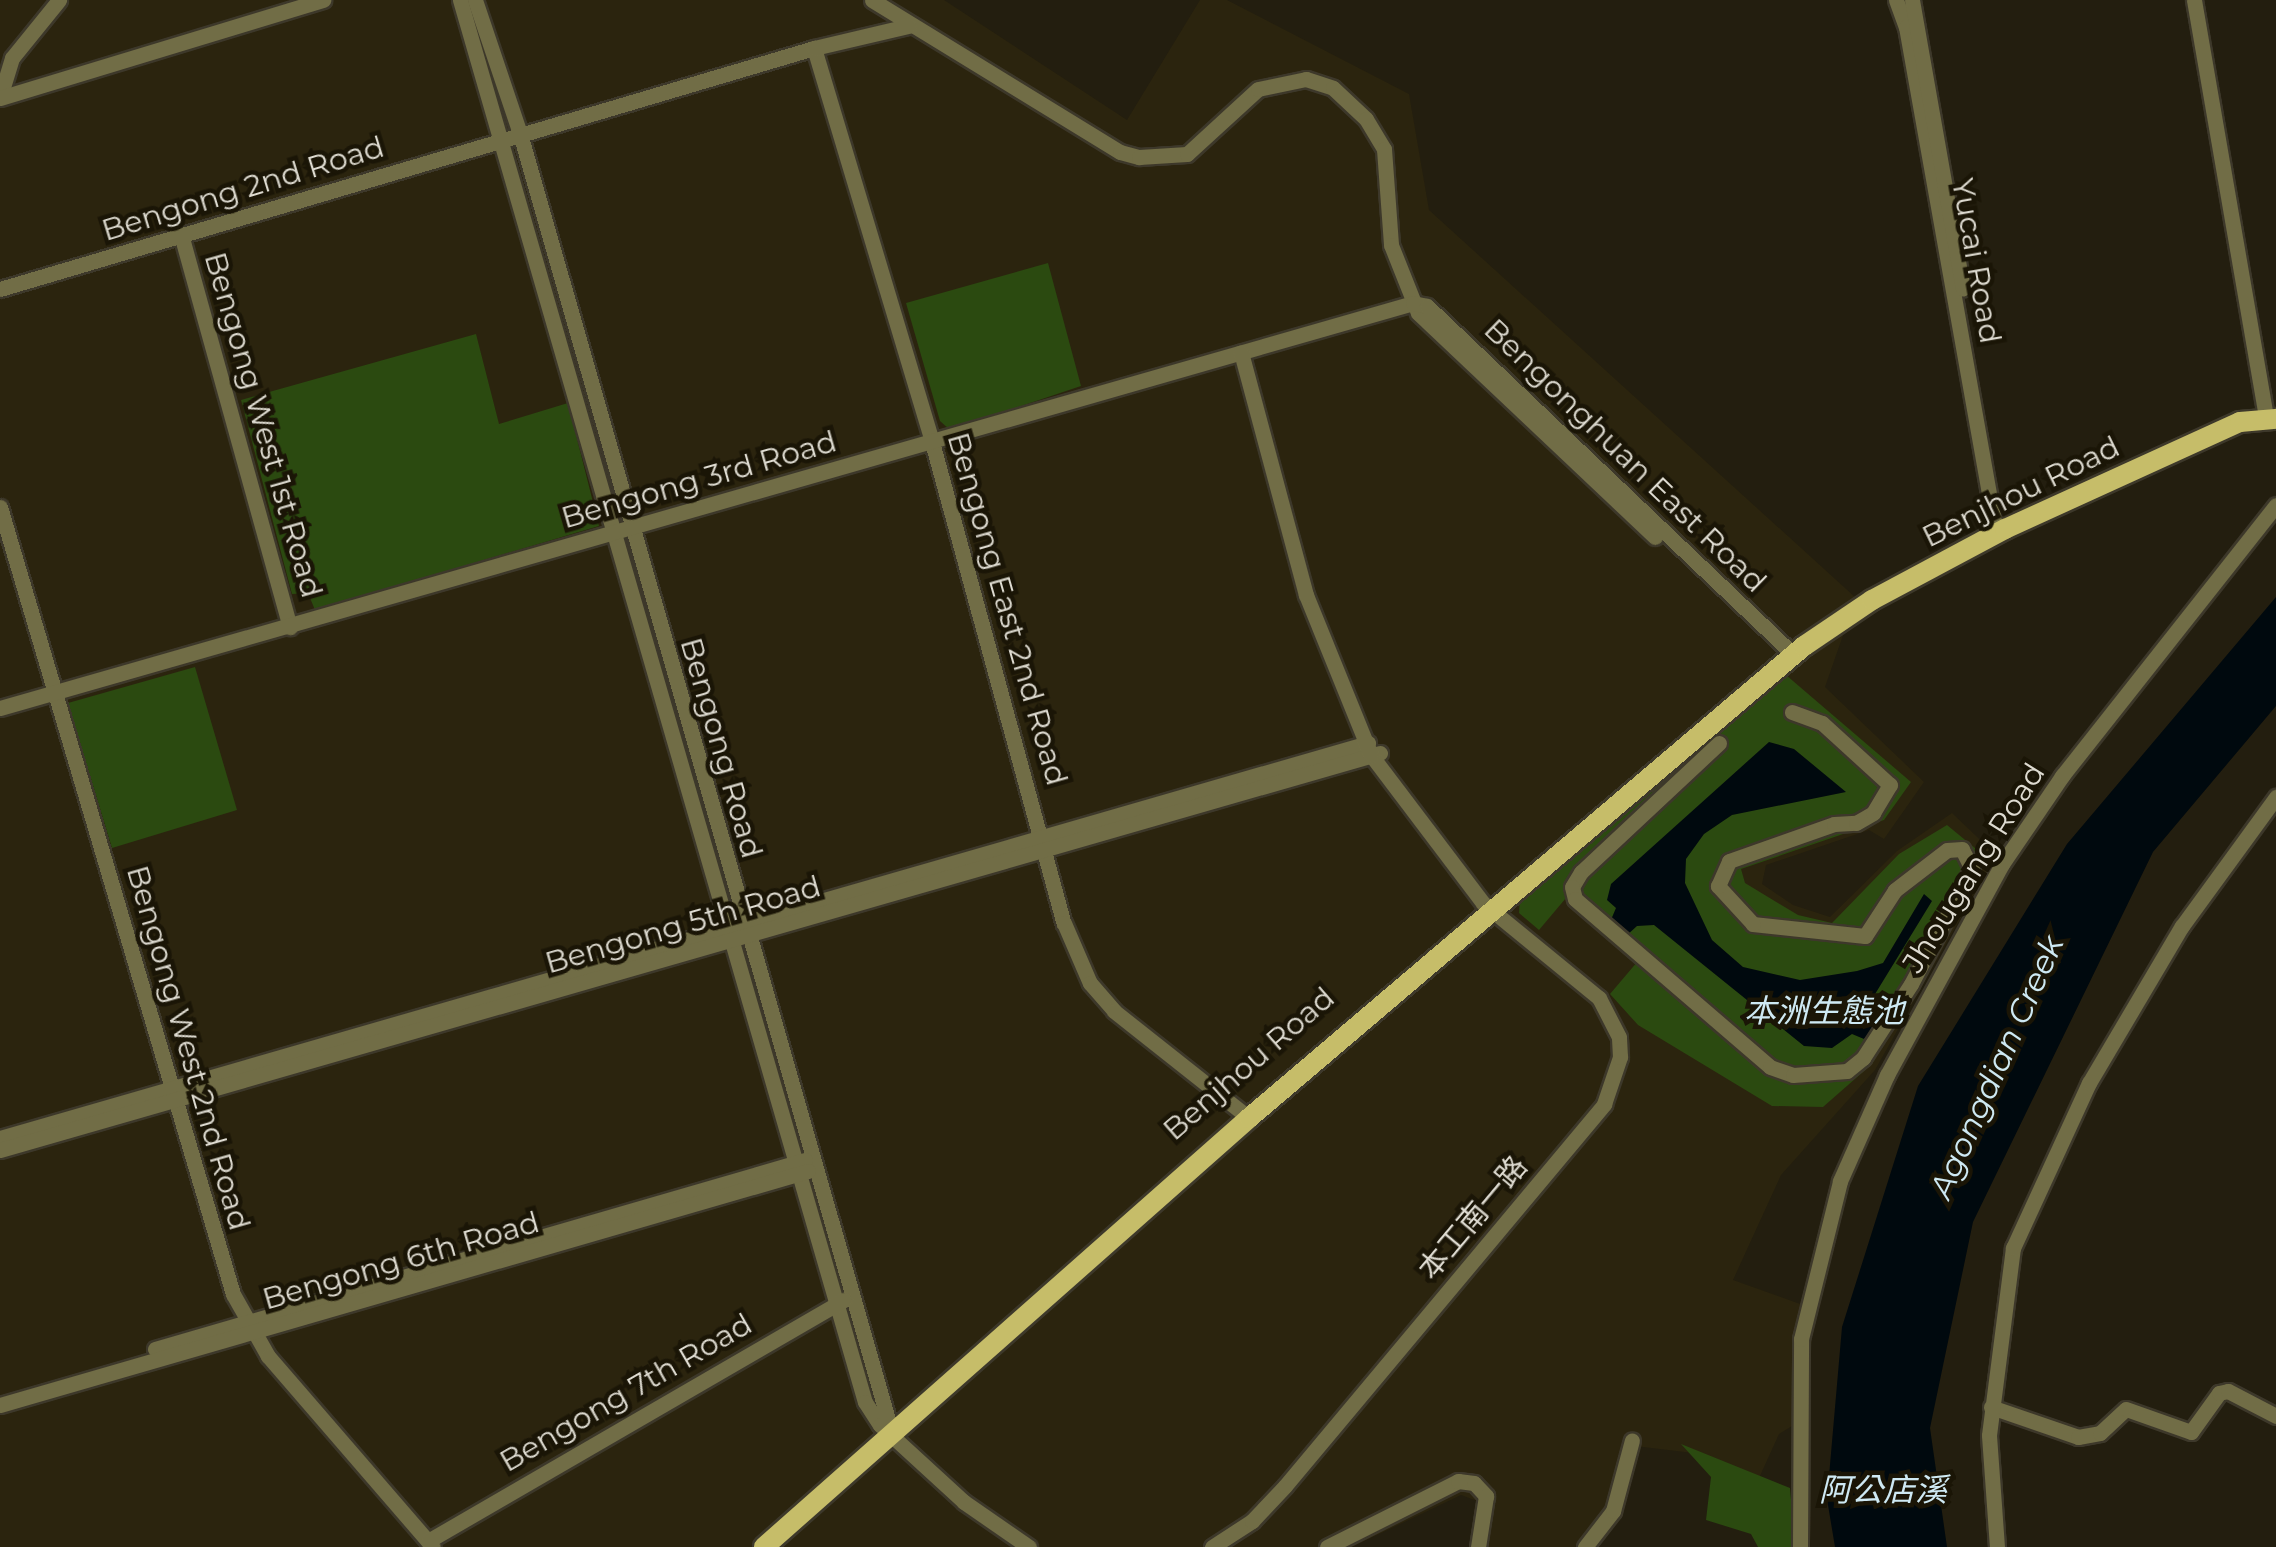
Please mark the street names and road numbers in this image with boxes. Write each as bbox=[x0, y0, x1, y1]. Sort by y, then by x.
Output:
street label: Bengong 2nd Road bbox=[98, 129, 388, 249]
street label: Yucai Road bbox=[1944, 176, 2008, 346]
street label: Bengong West 1st Road bbox=[196, 248, 330, 602]
street label: Bengonghuan East Road bbox=[1476, 312, 1774, 600]
street label: Bengong 3rd Road bbox=[557, 424, 841, 536]
street label: Bengong East 2nd Road bbox=[939, 428, 1075, 790]
street label: Benjhou Road bbox=[1917, 429, 2125, 555]
street label: Bengong Road bbox=[672, 634, 770, 862]
street label: Jhougang Road bbox=[1895, 757, 2053, 979]
street label: Bengong West 2nd Road bbox=[119, 862, 257, 1234]
street label: Bengong 5th Road bbox=[541, 868, 825, 982]
street label: Benjhou Road bbox=[1156, 980, 1342, 1148]
street label: 本工南一路 bbox=[1411, 1149, 1535, 1287]
street label: Bengong 6th Road bbox=[259, 1204, 543, 1318]
street label: Bengong 7th Road bbox=[494, 1306, 758, 1480]

